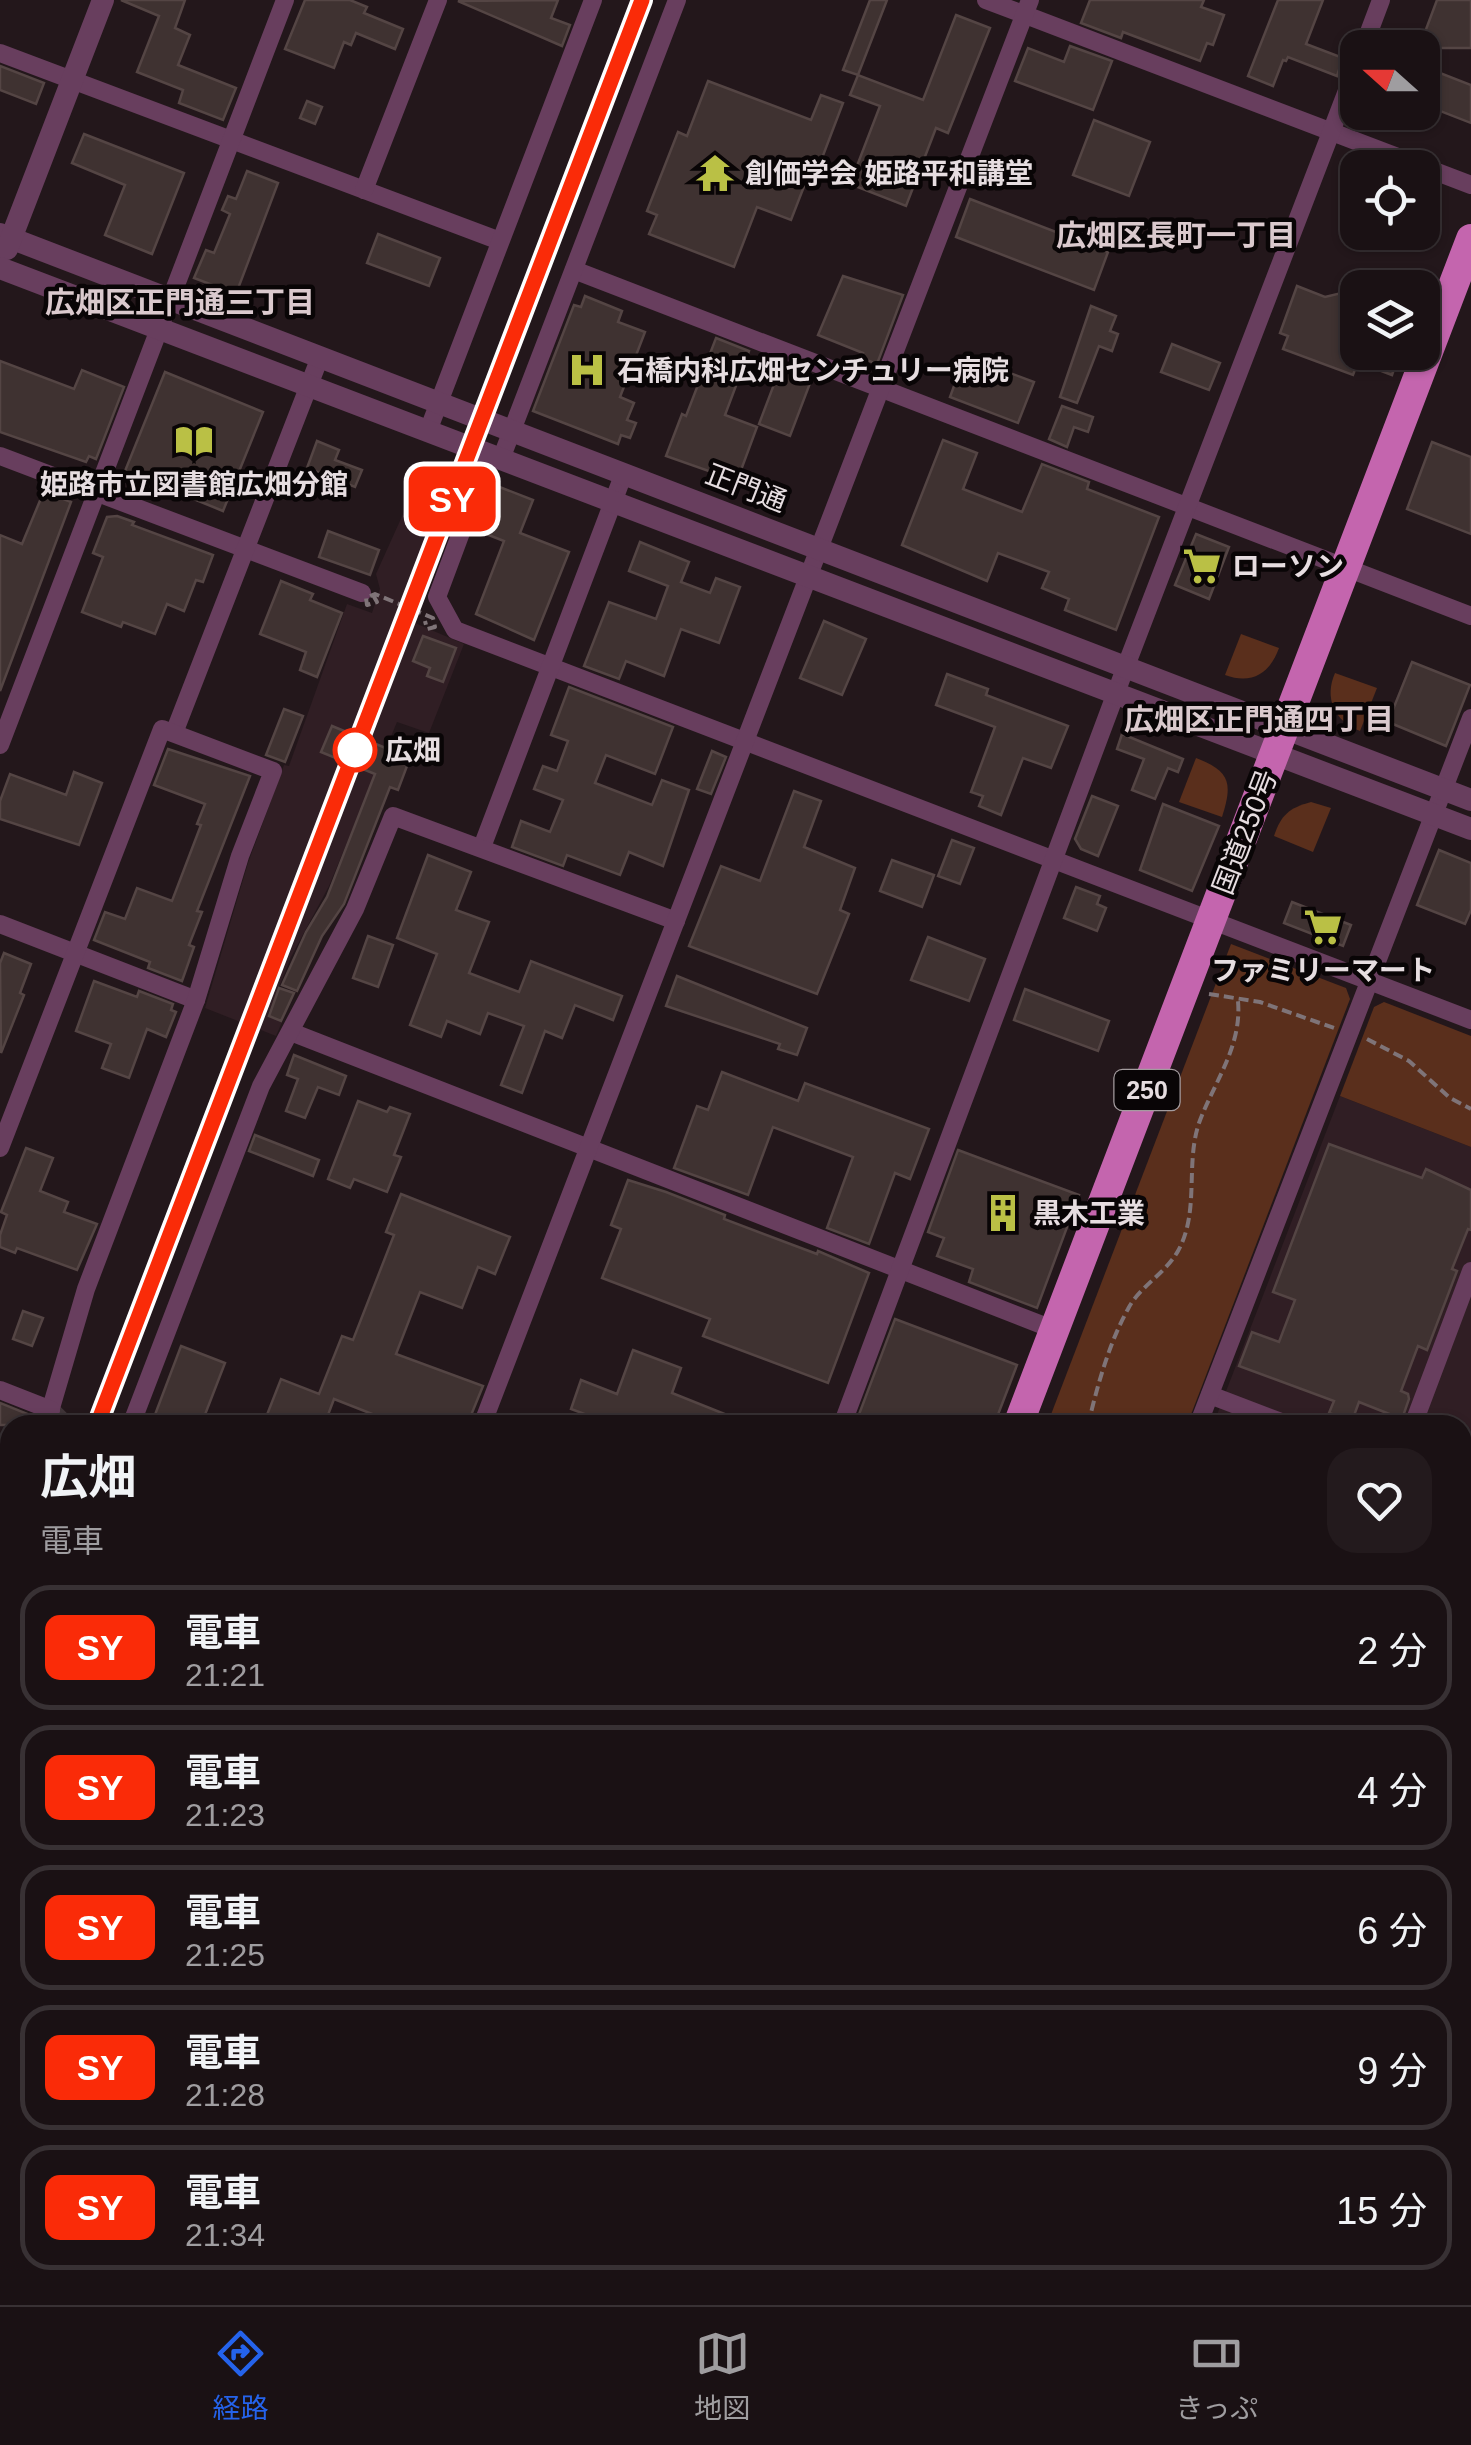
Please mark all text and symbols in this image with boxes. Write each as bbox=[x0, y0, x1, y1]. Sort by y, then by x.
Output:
north arrow bbox=[1340, 30, 1440, 130]
map controls bbox=[1340, 30, 1440, 370]
button: locate bbox=[1340, 150, 1440, 250]
temple icon: 創価学会 姫路平和講堂 bbox=[694, 152, 736, 194]
place label: 創価学会 姫路平和講堂 bbox=[745, 158, 1033, 189]
district label: 広畑区長町一丁目 bbox=[1056, 219, 1296, 252]
button: layers bbox=[1340, 270, 1440, 370]
district label: 広畑区正門通三丁目 bbox=[45, 286, 315, 319]
hospital icon: 石橋内科広畑センチュリー病院 bbox=[566, 349, 608, 391]
place label: 石橋内科広畑センチュリー病院 bbox=[617, 355, 1009, 386]
library icon: 姫路市立図書館広畑分館 bbox=[173, 420, 215, 462]
street label: 正門通 bbox=[701, 458, 791, 518]
line badge: SY bbox=[407, 466, 497, 532]
place label: 姫路市立図書館広畑分館 bbox=[40, 469, 348, 500]
text: SY bbox=[429, 480, 475, 519]
supermarket icon: ローソン bbox=[1181, 545, 1223, 587]
place label: ローソン bbox=[1232, 551, 1344, 582]
district label: 広畑区正門通四丁目 bbox=[1124, 703, 1394, 736]
marker: 広畑 bbox=[334, 729, 376, 771]
place label: 広畑 bbox=[385, 735, 441, 766]
street label: 国道250号 bbox=[1207, 765, 1283, 899]
supermarket icon: ファミリーマート bbox=[1302, 906, 1344, 948]
place label: ファミリーマート bbox=[1211, 955, 1435, 986]
road number: 250 bbox=[1114, 1070, 1180, 1110]
building icon: 黒木工業 bbox=[982, 1192, 1024, 1234]
place label: 黒木工業 bbox=[1033, 1198, 1145, 1229]
button: heart bbox=[1327, 1448, 1432, 1553]
text: 広畑 bbox=[40, 1451, 136, 1504]
text: 電車 bbox=[40, 1523, 104, 1559]
text: 電車 bbox=[185, 1612, 261, 1654]
text: SY bbox=[77, 1628, 123, 1667]
text: 2 分 bbox=[1357, 1630, 1427, 1672]
text: 21:21 bbox=[185, 1657, 265, 1693]
text: 電車 bbox=[185, 1752, 261, 1794]
text: SY bbox=[77, 1768, 123, 1807]
text: 4 分 bbox=[1357, 1770, 1427, 1812]
text: 21:23 bbox=[185, 1797, 265, 1833]
text: 電車 bbox=[185, 1892, 261, 1934]
text: SY bbox=[77, 1908, 123, 1947]
text: 6 分 bbox=[1357, 1910, 1427, 1952]
text: 21:25 bbox=[185, 1937, 265, 1973]
text: 電車 bbox=[185, 2032, 261, 2074]
text: SY bbox=[77, 2048, 123, 2087]
text: 9 分 bbox=[1357, 2050, 1427, 2092]
text: 21:28 bbox=[185, 2077, 265, 2113]
text: 電車 bbox=[185, 2172, 261, 2214]
text: SY bbox=[77, 2188, 123, 2227]
text: 15 分 bbox=[1336, 2190, 1427, 2232]
text: 21:34 bbox=[185, 2217, 265, 2253]
tab: 経路 bbox=[213, 2326, 269, 2426]
tab: 地図 bbox=[694, 2326, 750, 2426]
tab: きっぷ bbox=[1175, 2326, 1258, 2426]

